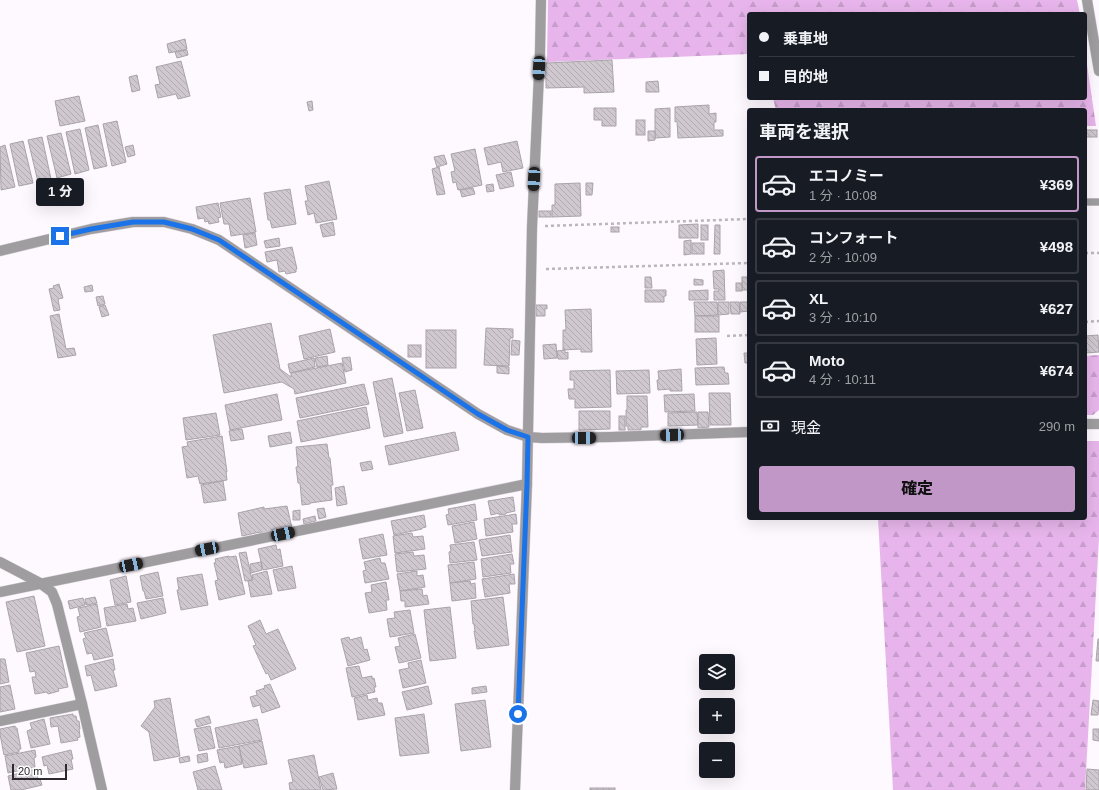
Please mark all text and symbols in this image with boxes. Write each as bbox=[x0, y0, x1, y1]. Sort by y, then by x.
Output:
text: 乗車地 bbox=[783, 30, 828, 47]
car bbox=[532, 56, 546, 80]
text: 目的地 bbox=[783, 68, 828, 85]
text: 車両を選択 bbox=[759, 122, 849, 142]
icon: car bbox=[761, 166, 797, 202]
car bbox=[527, 167, 541, 191]
text: エコノミー bbox=[809, 167, 884, 184]
text: ¥369 bbox=[1040, 176, 1073, 193]
callout: 1 分 bbox=[36, 178, 84, 206]
text: 1 分 bbox=[48, 184, 72, 199]
text: 1 分 · 10:08 bbox=[809, 188, 877, 203]
route end bbox=[51, 227, 69, 245]
icon: car bbox=[761, 228, 797, 264]
text: コンフォート bbox=[809, 229, 899, 246]
text: ¥498 bbox=[1040, 238, 1073, 255]
text: 2 分 · 10:09 bbox=[809, 250, 877, 265]
icon: car bbox=[761, 290, 797, 326]
text: XL bbox=[809, 290, 828, 307]
text: ¥627 bbox=[1040, 300, 1073, 317]
text: 3 分 · 10:10 bbox=[809, 310, 877, 325]
icon: car bbox=[761, 352, 797, 388]
text: Moto bbox=[809, 352, 845, 369]
text: ¥674 bbox=[1040, 362, 1073, 379]
text: 4 分 · 10:11 bbox=[809, 372, 876, 387]
icon: cash bbox=[759, 415, 781, 437]
text: 現金 bbox=[791, 419, 821, 436]
text: 290 m bbox=[1039, 419, 1075, 434]
car bbox=[660, 429, 684, 441]
car bbox=[572, 432, 596, 444]
button: 確定 bbox=[759, 466, 1075, 512]
car bbox=[270, 526, 296, 542]
car bbox=[194, 541, 220, 557]
car bbox=[118, 557, 144, 573]
map controls bbox=[699, 654, 735, 778]
button: layers bbox=[699, 654, 735, 690]
button: + bbox=[699, 698, 735, 734]
route start bbox=[509, 705, 527, 723]
button: − bbox=[699, 742, 735, 778]
scale bar bbox=[12, 762, 67, 781]
text: 20 m bbox=[18, 765, 42, 777]

